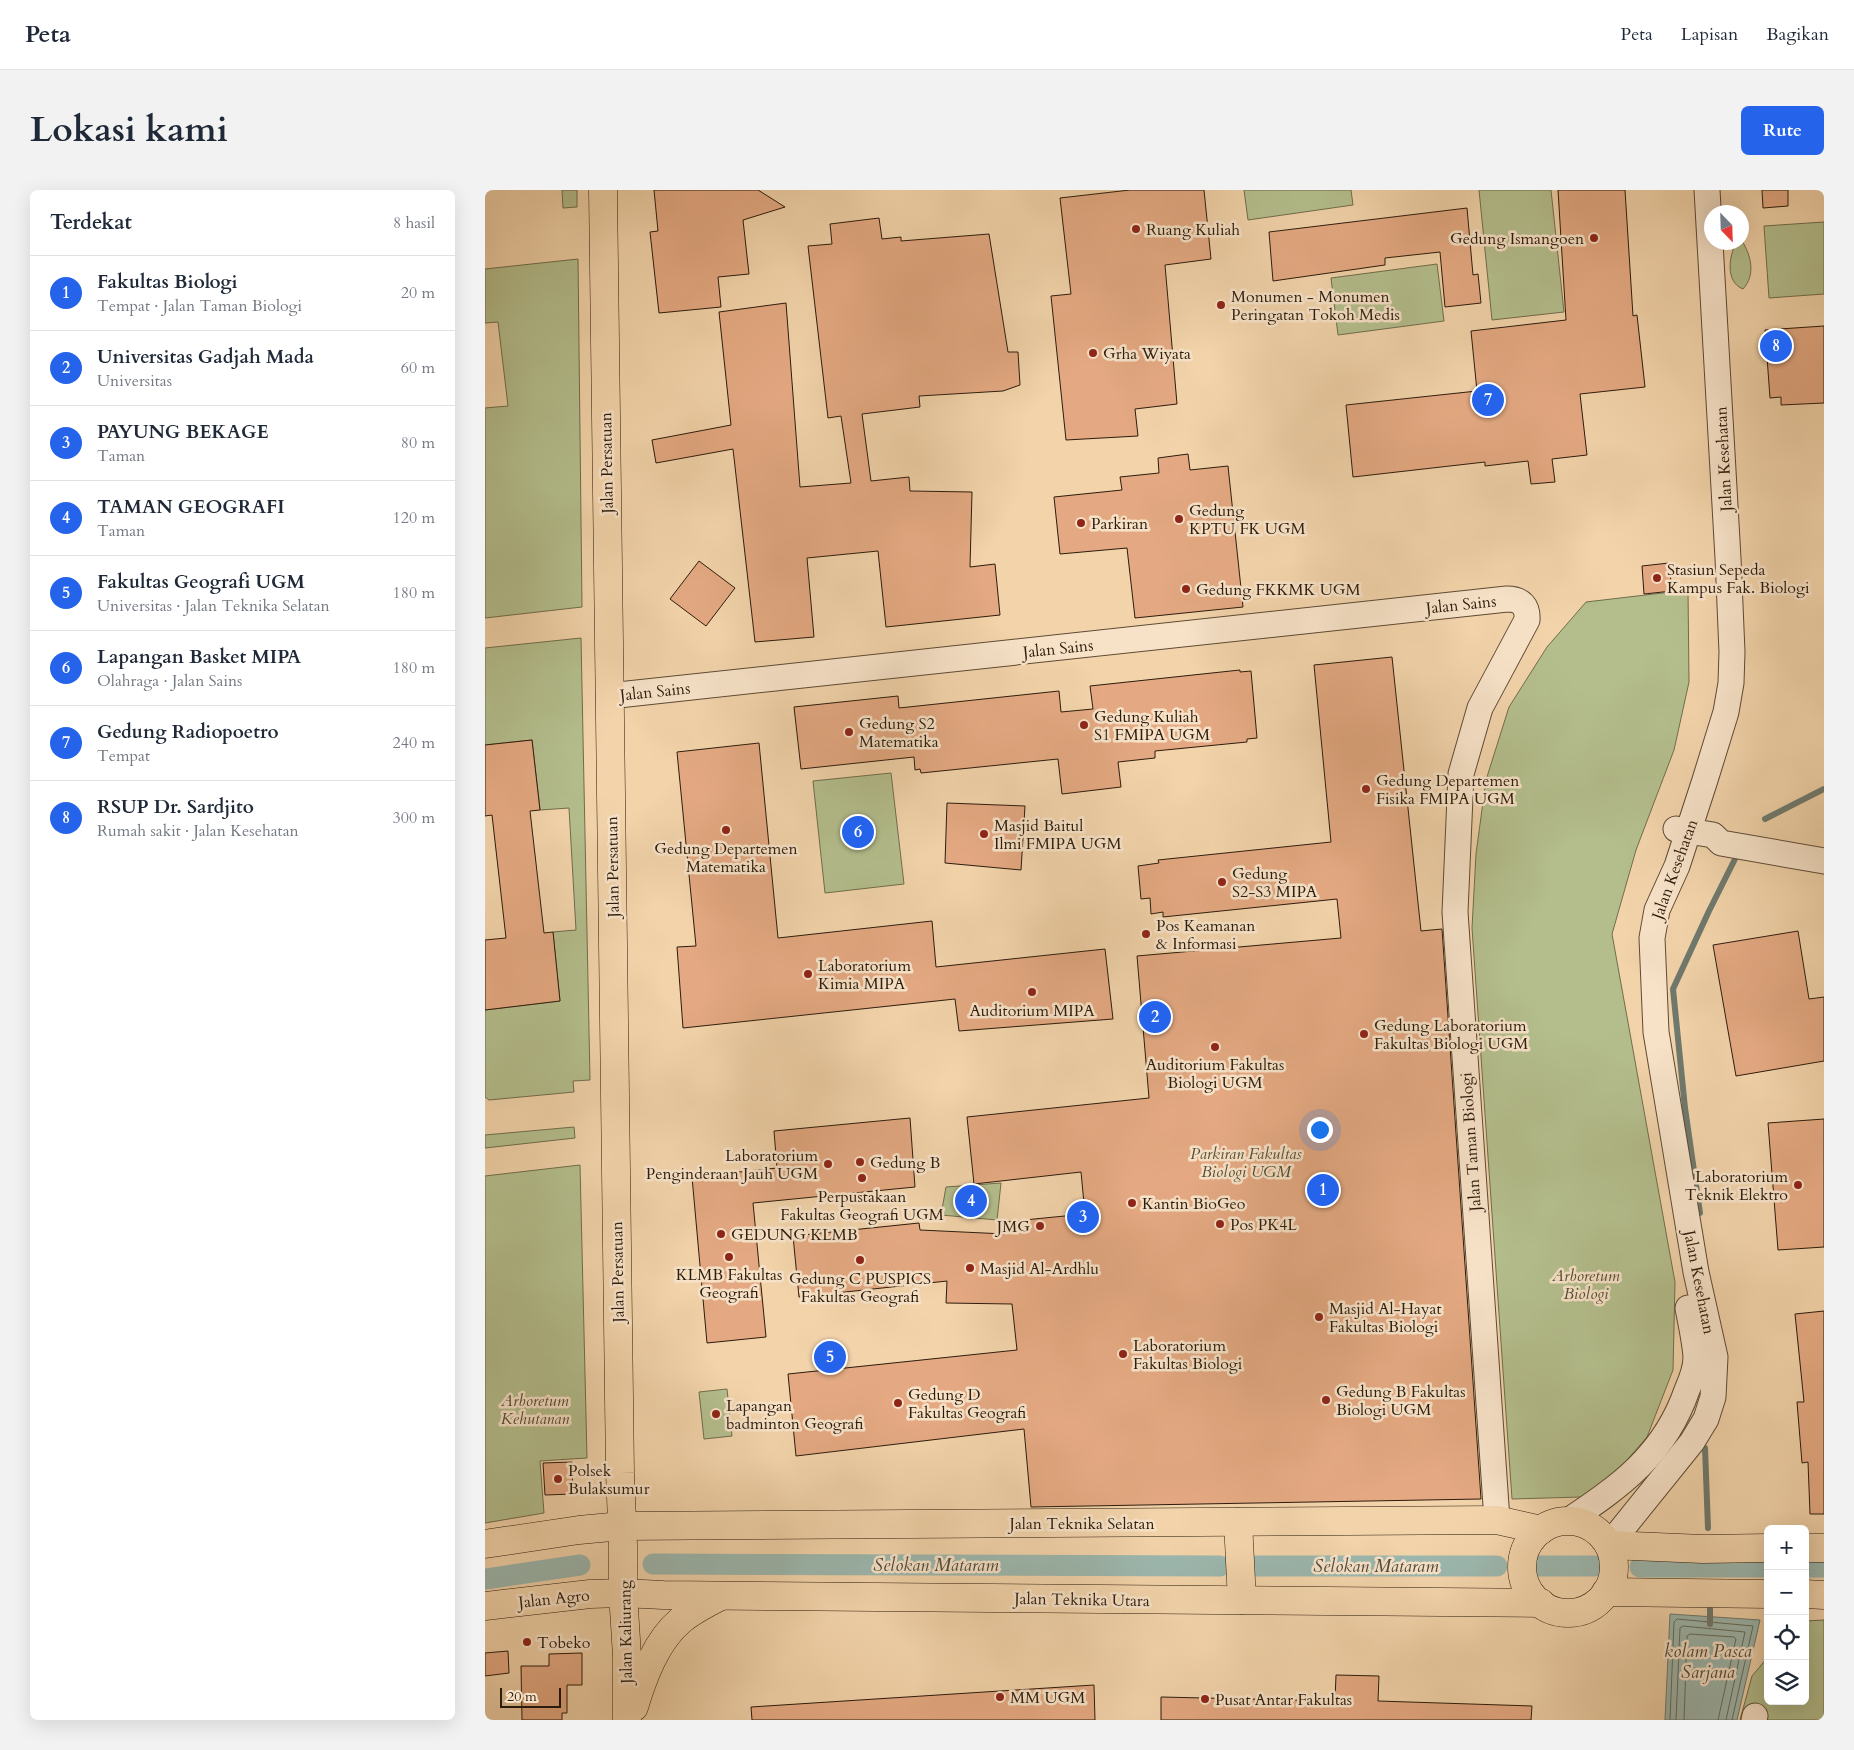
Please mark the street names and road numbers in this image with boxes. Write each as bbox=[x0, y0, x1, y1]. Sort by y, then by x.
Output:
street label: Jalan Kesehatan bbox=[1710, 406, 1738, 514]
street label: Jalan Persatuan bbox=[595, 412, 619, 516]
street label: Jalan Sains bbox=[1423, 590, 1497, 620]
street label: Jalan Sains bbox=[1020, 634, 1094, 664]
street label: Jalan Sains bbox=[617, 677, 691, 707]
street label: Jalan Persatuan bbox=[601, 816, 625, 920]
street label: Jalan Kesehatan bbox=[1646, 816, 1703, 924]
street label: Jalan Taman Biologi bbox=[1455, 1071, 1487, 1214]
street label: Jalan Persatuan bbox=[606, 1221, 630, 1325]
street label: Jalan Kesehatan bbox=[1678, 1226, 1720, 1336]
street label: Jalan Teknika Selatan bbox=[1008, 1513, 1154, 1535]
street label: Jalan Kaliurang bbox=[614, 1580, 638, 1686]
street label: Jalan Agro bbox=[515, 1584, 591, 1614]
street label: Jalan Teknika Utara bbox=[1012, 1588, 1150, 1612]

